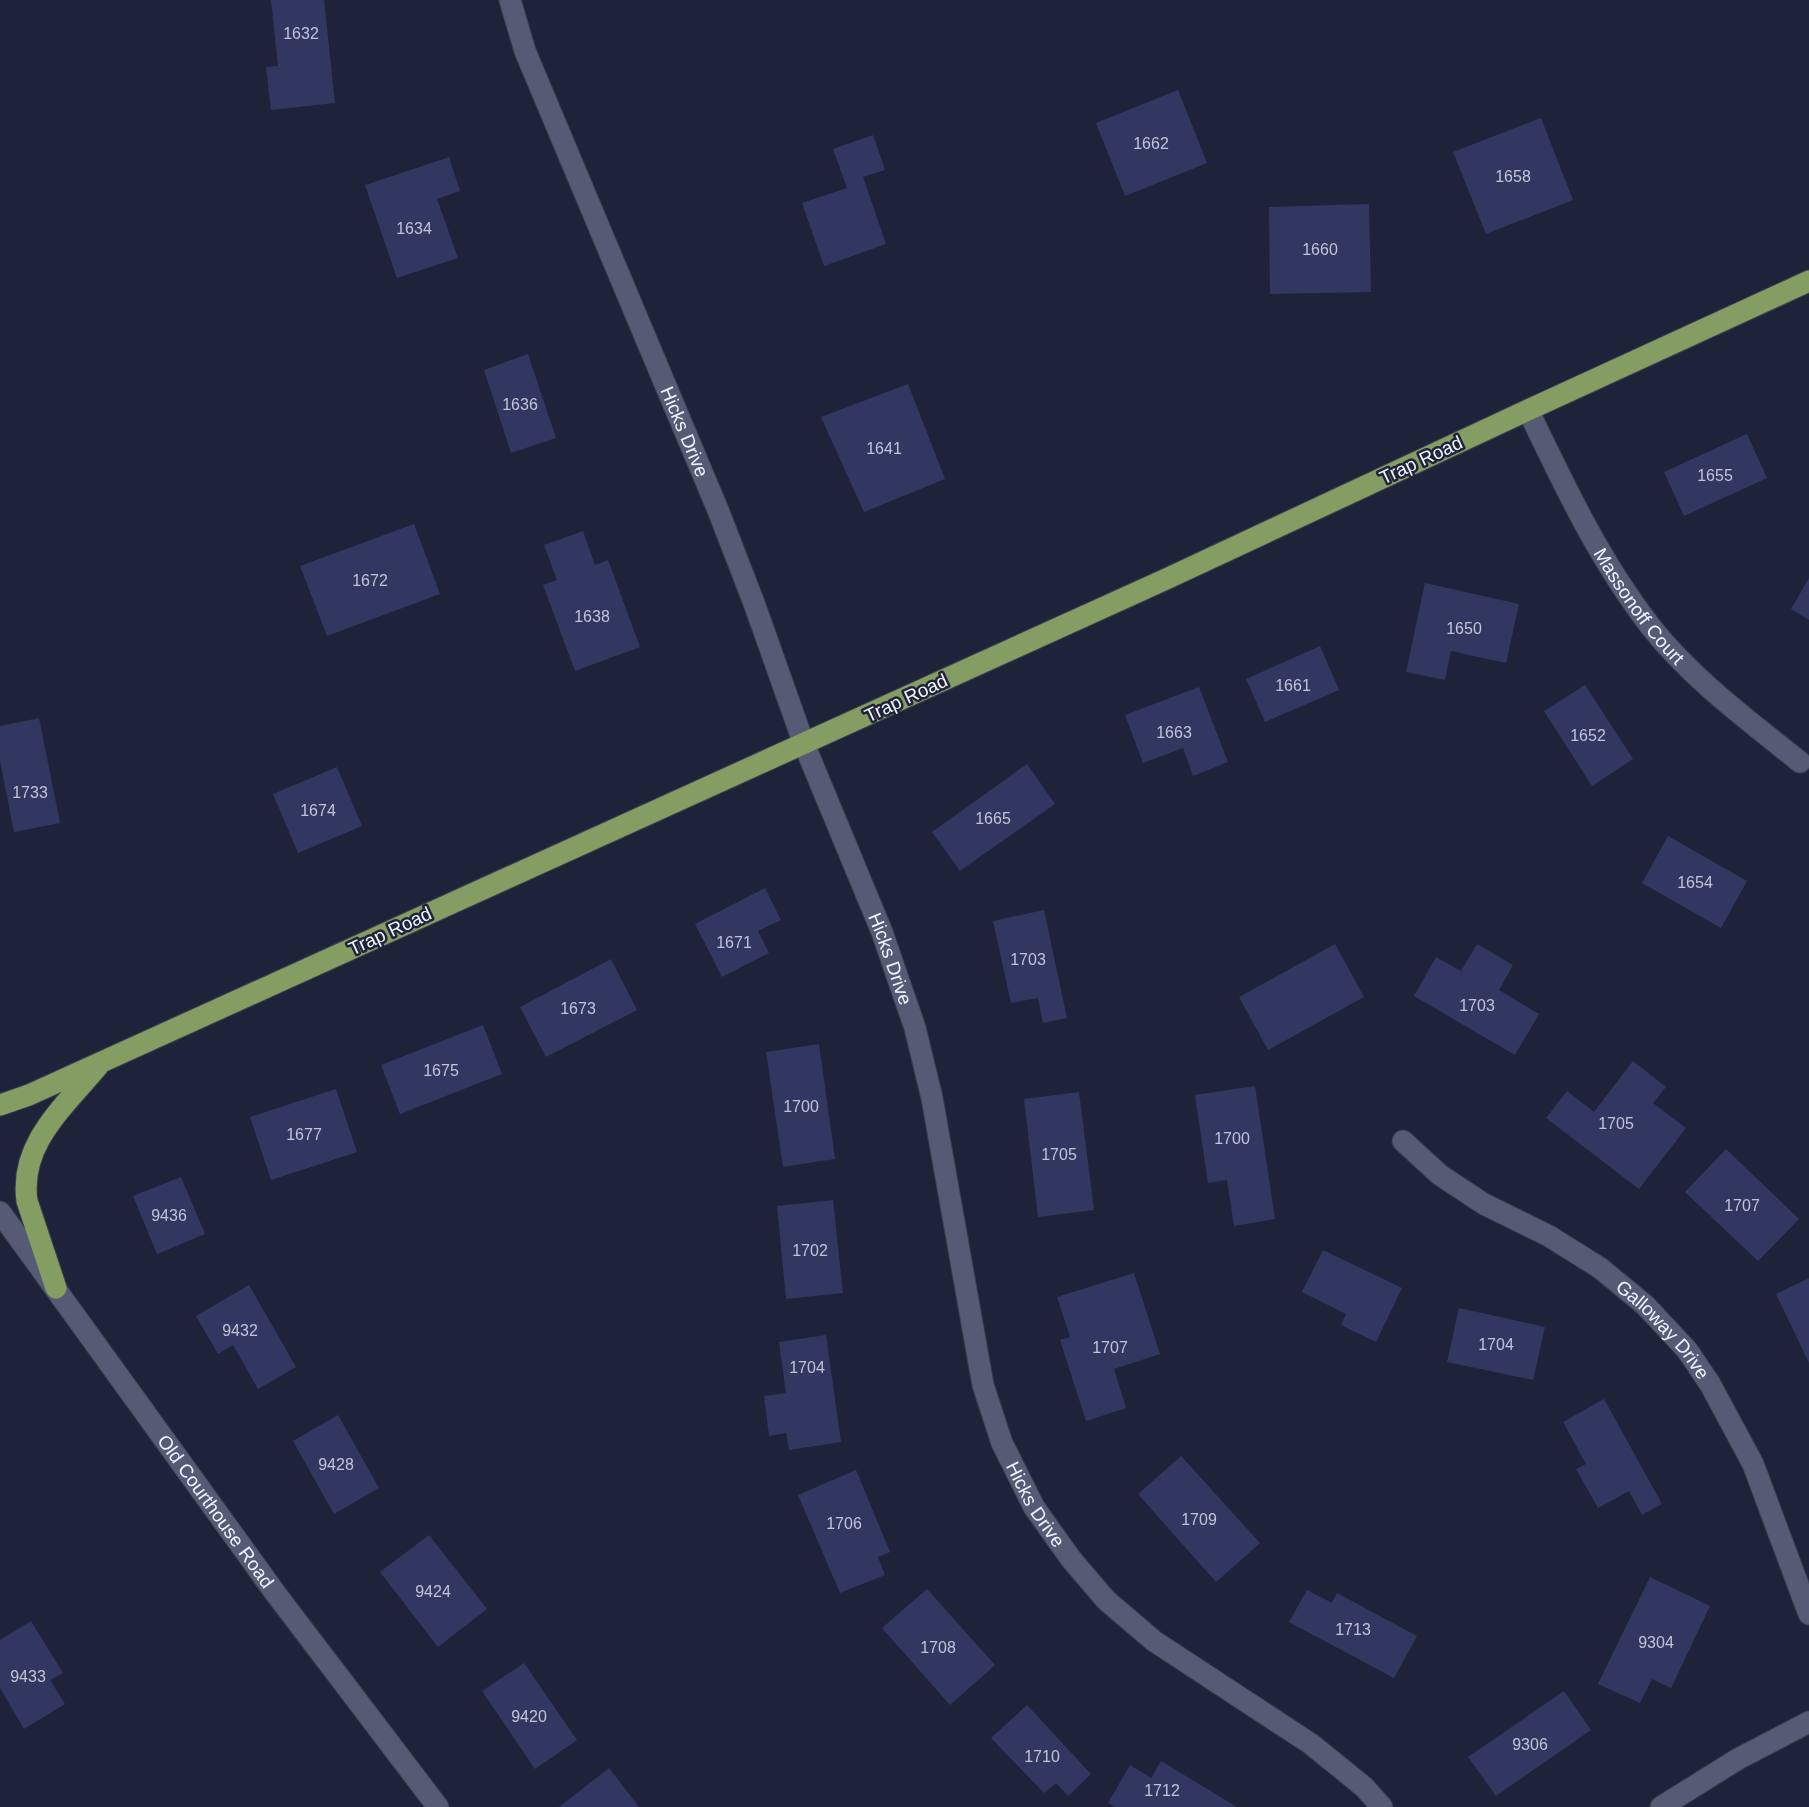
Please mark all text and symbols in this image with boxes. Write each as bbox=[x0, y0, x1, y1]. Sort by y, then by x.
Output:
house number: 1632 bbox=[283, 25, 319, 42]
house number: 1662 bbox=[1133, 135, 1169, 152]
house number: 1658 bbox=[1495, 168, 1531, 185]
house number: 1634 bbox=[396, 220, 432, 237]
house number: 1660 bbox=[1302, 241, 1338, 258]
street label: Hicks Drive bbox=[657, 383, 713, 480]
house number: 1636 bbox=[502, 396, 538, 413]
street label: Trap Road bbox=[1376, 432, 1466, 488]
house number: 1641 bbox=[866, 440, 902, 457]
house number: 1655 bbox=[1697, 467, 1733, 484]
street label: Massonoff Court bbox=[1590, 544, 1689, 669]
house number: 1672 bbox=[352, 572, 388, 589]
house number: 1638 bbox=[574, 608, 610, 625]
house number: 1650 bbox=[1446, 620, 1482, 637]
street label: Trap Road bbox=[861, 670, 951, 726]
house number: 1661 bbox=[1275, 677, 1311, 694]
house number: 1663 bbox=[1156, 724, 1192, 741]
house number: 1652 bbox=[1570, 727, 1606, 744]
house number: 1733 bbox=[12, 784, 48, 801]
house number: 1674 bbox=[300, 802, 336, 819]
house number: 1665 bbox=[975, 810, 1011, 827]
house number: 1654 bbox=[1677, 874, 1713, 891]
street label: Trap Road bbox=[345, 903, 435, 959]
street label: Hicks Drive bbox=[865, 909, 917, 1007]
house number: 1671 bbox=[716, 934, 752, 951]
house number: 1703 bbox=[1010, 951, 1046, 968]
house number: 1703 bbox=[1459, 997, 1495, 1014]
house number: 1673 bbox=[560, 1000, 596, 1017]
house number: 1675 bbox=[423, 1062, 459, 1079]
house number: 1700 bbox=[783, 1098, 819, 1115]
house number: 1705 bbox=[1598, 1115, 1634, 1132]
house number: 1677 bbox=[286, 1126, 322, 1143]
house number: 1700 bbox=[1214, 1130, 1250, 1147]
house number: 1705 bbox=[1041, 1146, 1077, 1163]
house number: 1707 bbox=[1724, 1197, 1760, 1214]
house number: 9436 bbox=[151, 1207, 187, 1224]
house number: 1702 bbox=[792, 1242, 828, 1259]
street label: Galloway Drive bbox=[1612, 1275, 1714, 1383]
house number: 9432 bbox=[222, 1322, 258, 1339]
house number: 1704 bbox=[1478, 1336, 1514, 1353]
house number: 1707 bbox=[1092, 1339, 1128, 1356]
house number: 1704 bbox=[789, 1359, 825, 1376]
street label: Old Courthouse Road bbox=[154, 1430, 278, 1592]
house number: 9428 bbox=[318, 1456, 354, 1473]
street label: Hicks Drive bbox=[1002, 1458, 1070, 1551]
house number: 1709 bbox=[1181, 1511, 1217, 1528]
house number: 1706 bbox=[826, 1515, 862, 1532]
house number: 9424 bbox=[415, 1583, 451, 1600]
house number: 1713 bbox=[1335, 1621, 1371, 1638]
house number: 9304 bbox=[1638, 1634, 1674, 1651]
house number: 1708 bbox=[920, 1639, 956, 1656]
house number: 9433 bbox=[10, 1668, 46, 1685]
house number: 9420 bbox=[511, 1708, 547, 1725]
house number: 9306 bbox=[1512, 1736, 1548, 1753]
house number: 1710 bbox=[1024, 1748, 1060, 1765]
house number: 1712 bbox=[1144, 1782, 1180, 1799]

